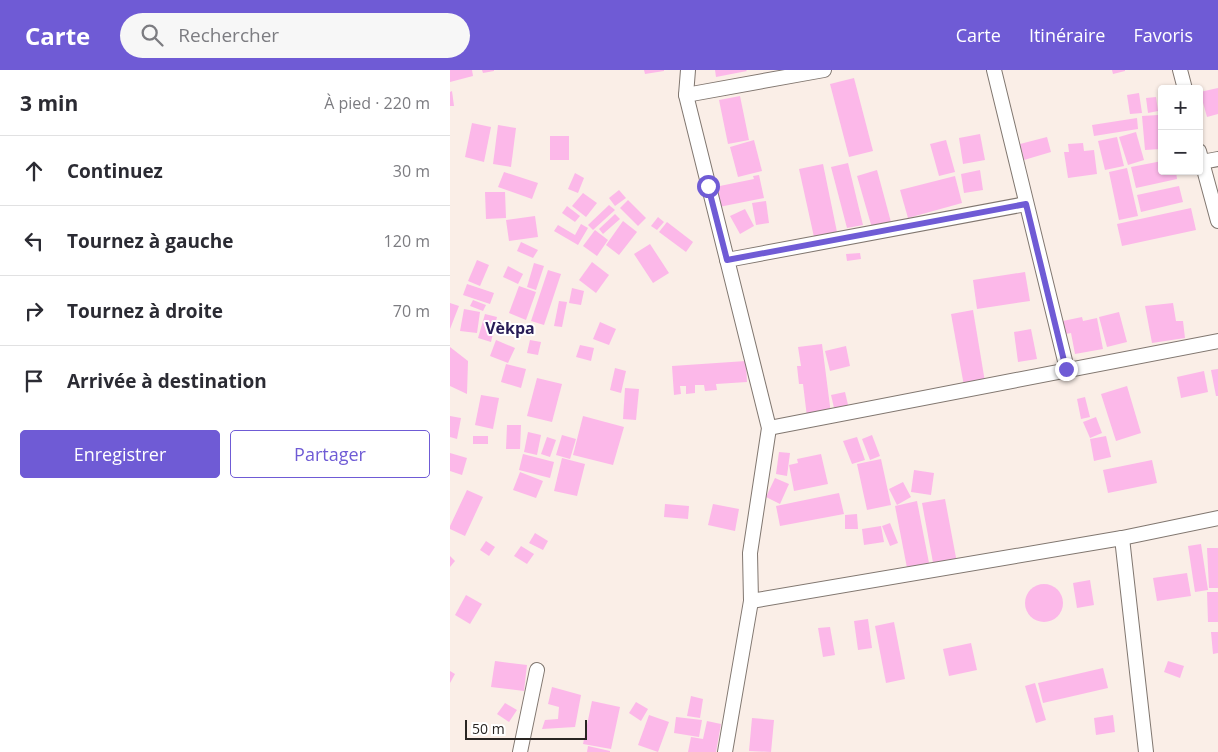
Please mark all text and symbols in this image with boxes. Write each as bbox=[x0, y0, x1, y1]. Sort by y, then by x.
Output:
search box bbox=[120, 13, 470, 58]
text: Carte bbox=[25, 19, 90, 52]
icon: search bbox=[138, 21, 166, 49]
text: Rechercher bbox=[178, 22, 279, 48]
text: Carte bbox=[956, 23, 1001, 47]
text: Itinéraire bbox=[1029, 23, 1105, 47]
text: Favoris bbox=[1133, 23, 1193, 47]
map controls bbox=[1158, 85, 1203, 175]
button: + bbox=[1158, 85, 1203, 130]
text: 3 min bbox=[20, 89, 78, 117]
text: À pied · 220 m bbox=[324, 92, 430, 114]
button: − bbox=[1158, 130, 1203, 175]
icon: ahead bbox=[20, 157, 48, 185]
text: Continuez bbox=[67, 158, 163, 184]
text: 30 m bbox=[393, 160, 430, 182]
route start bbox=[697, 175, 720, 198]
icon: left bbox=[20, 227, 48, 255]
text: Tournez à gauche bbox=[67, 228, 233, 254]
text: 120 m bbox=[384, 230, 430, 252]
icon: right bbox=[20, 297, 48, 325]
text: Tournez à droite bbox=[67, 298, 223, 324]
text: 70 m bbox=[393, 300, 430, 322]
district label: Vèkpa bbox=[485, 317, 535, 339]
route end bbox=[1055, 358, 1078, 381]
icon: arrive bbox=[20, 367, 48, 395]
text: Arrivée à destination bbox=[67, 368, 267, 394]
button: Enregistrer bbox=[20, 430, 220, 478]
button: Partager bbox=[230, 430, 430, 478]
scale bar bbox=[465, 717, 588, 740]
text: 50 m bbox=[472, 719, 505, 738]

